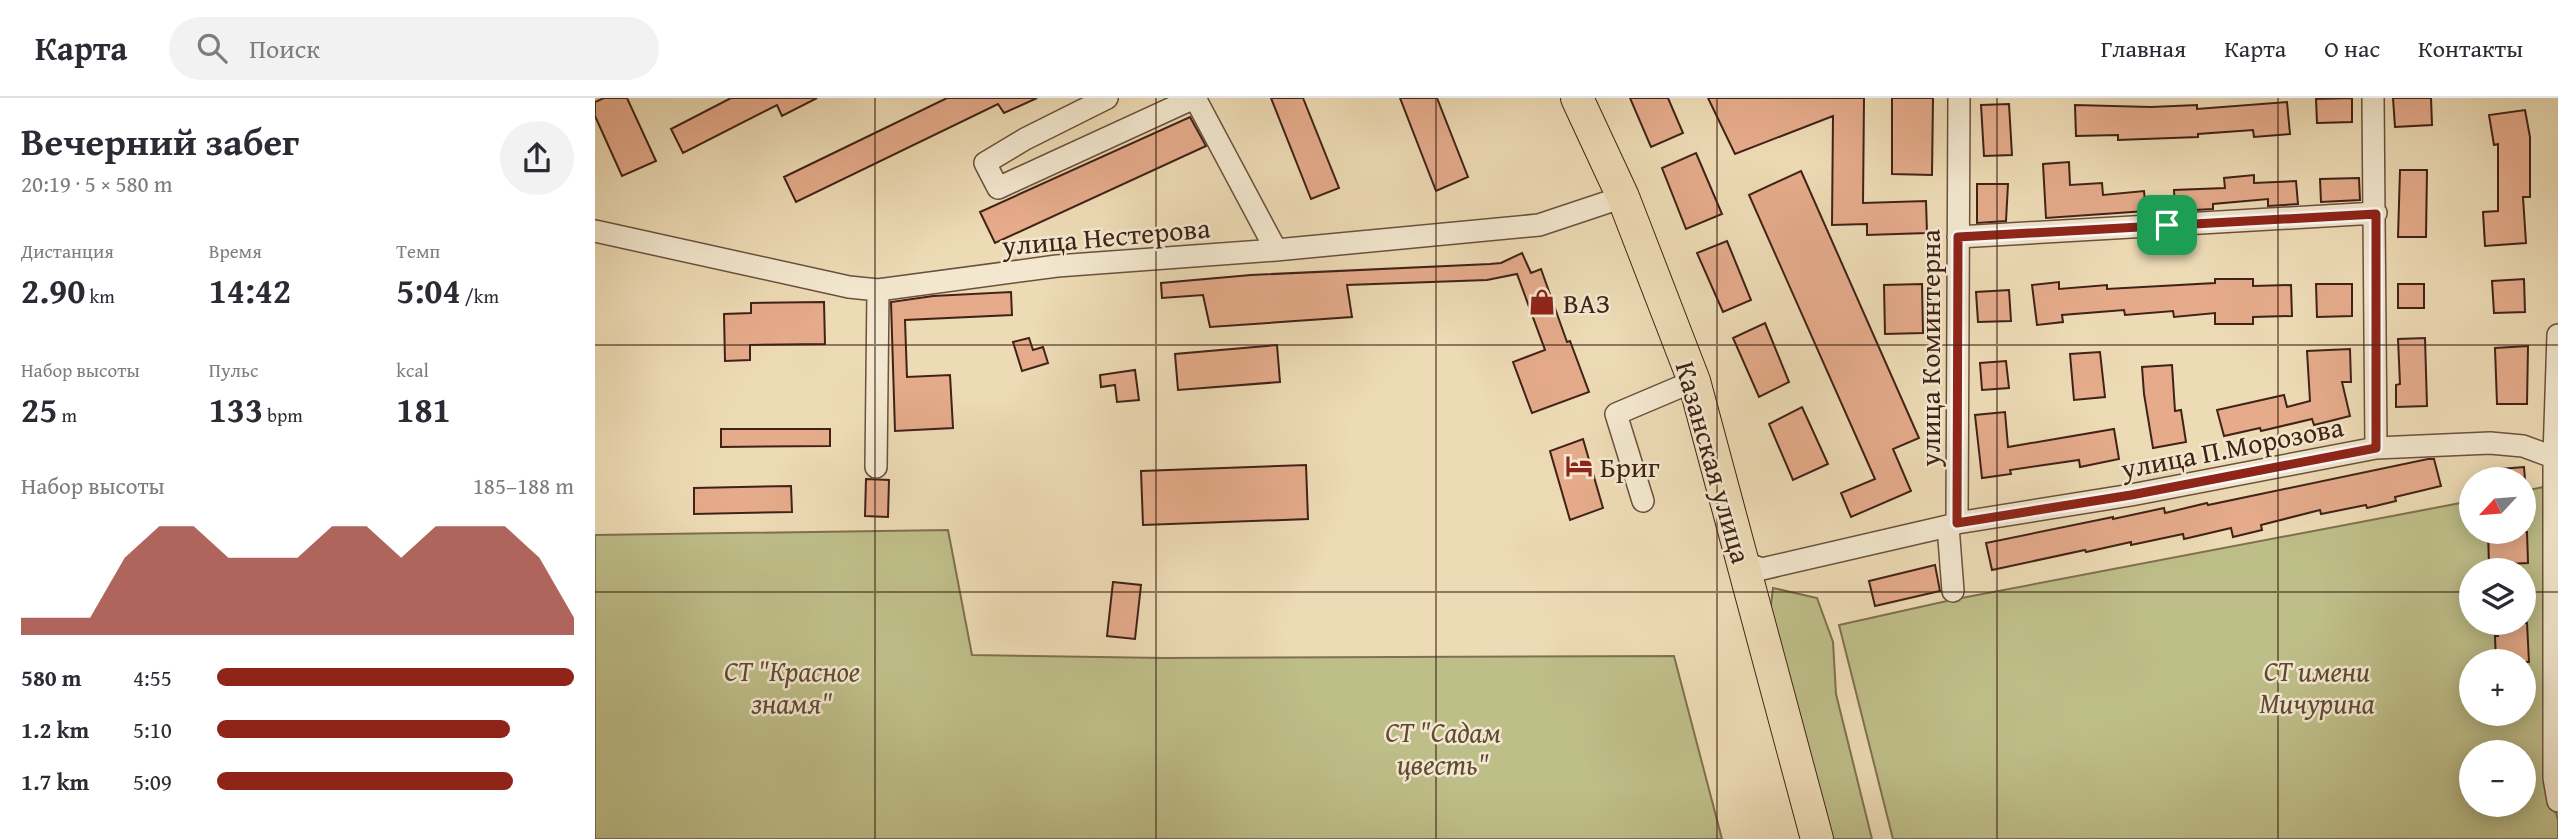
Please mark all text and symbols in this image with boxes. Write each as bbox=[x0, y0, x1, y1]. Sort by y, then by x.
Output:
search box bbox=[169, 17, 659, 80]
text: Карта bbox=[35, 24, 127, 72]
icon: search bbox=[193, 29, 231, 67]
text: Поиск bbox=[249, 29, 320, 68]
text: Главная bbox=[2101, 31, 2186, 66]
text: Карта bbox=[2224, 31, 2286, 66]
text: О нас bbox=[2324, 31, 2380, 66]
text: Контакты bbox=[2418, 31, 2523, 66]
text: Вечерний забег bbox=[21, 113, 299, 169]
button: share bbox=[500, 121, 574, 195]
text: 20:19 · 5 × 580 m bbox=[21, 167, 173, 200]
pin bbox=[2137, 195, 2197, 255]
street label: улица Нестерова bbox=[999, 206, 1213, 266]
icon: arrive bbox=[2148, 206, 2186, 244]
street label: улица Коминтерна bbox=[1909, 229, 1950, 468]
text: Дистанция bbox=[21, 237, 114, 265]
text: Время bbox=[209, 237, 262, 265]
text: Темп bbox=[396, 237, 440, 265]
text: 2.90 bbox=[21, 265, 85, 316]
text: 14:42 bbox=[209, 265, 291, 316]
text: 5:04 bbox=[396, 265, 461, 316]
text: km bbox=[85, 282, 115, 310]
text: /km bbox=[461, 282, 499, 310]
place label: ВАЗ bbox=[1563, 282, 1610, 323]
shop icon: ВАЗ bbox=[1527, 287, 1557, 317]
text: Набор высоты bbox=[21, 356, 140, 384]
text: Пульс bbox=[209, 356, 258, 384]
text: kcal bbox=[396, 356, 429, 384]
street label: Казанская улица bbox=[1666, 356, 1763, 569]
text: 25 bbox=[21, 384, 57, 435]
text: 133 bbox=[209, 384, 263, 435]
text: 181 bbox=[396, 384, 451, 435]
text: m bbox=[57, 401, 77, 429]
text: bpm bbox=[263, 401, 303, 429]
street label: улица П.Морозова bbox=[2116, 405, 2347, 489]
place label: Бриг bbox=[1600, 446, 1660, 487]
hotel icon: Бриг bbox=[1564, 451, 1594, 481]
north arrow bbox=[2459, 467, 2536, 544]
map controls bbox=[2459, 467, 2536, 817]
text: Набор высоты bbox=[21, 469, 165, 502]
text: 185–188 m bbox=[473, 469, 574, 502]
button: layers bbox=[2459, 558, 2536, 635]
button: + bbox=[2459, 649, 2536, 726]
park label: СТ "Красное знамя" bbox=[724, 650, 860, 723]
park label: СТ имени Мичурина bbox=[2259, 650, 2375, 723]
text: 580 m bbox=[21, 661, 82, 694]
text: 4:55 bbox=[133, 661, 172, 694]
park label: СТ "Садам цвесть" bbox=[1385, 711, 1501, 784]
text: 1.2 km bbox=[21, 713, 89, 746]
text: 5:10 bbox=[133, 713, 172, 746]
button: − bbox=[2459, 740, 2536, 817]
text: 1.7 km bbox=[21, 765, 89, 798]
text: 5:09 bbox=[133, 765, 172, 798]

